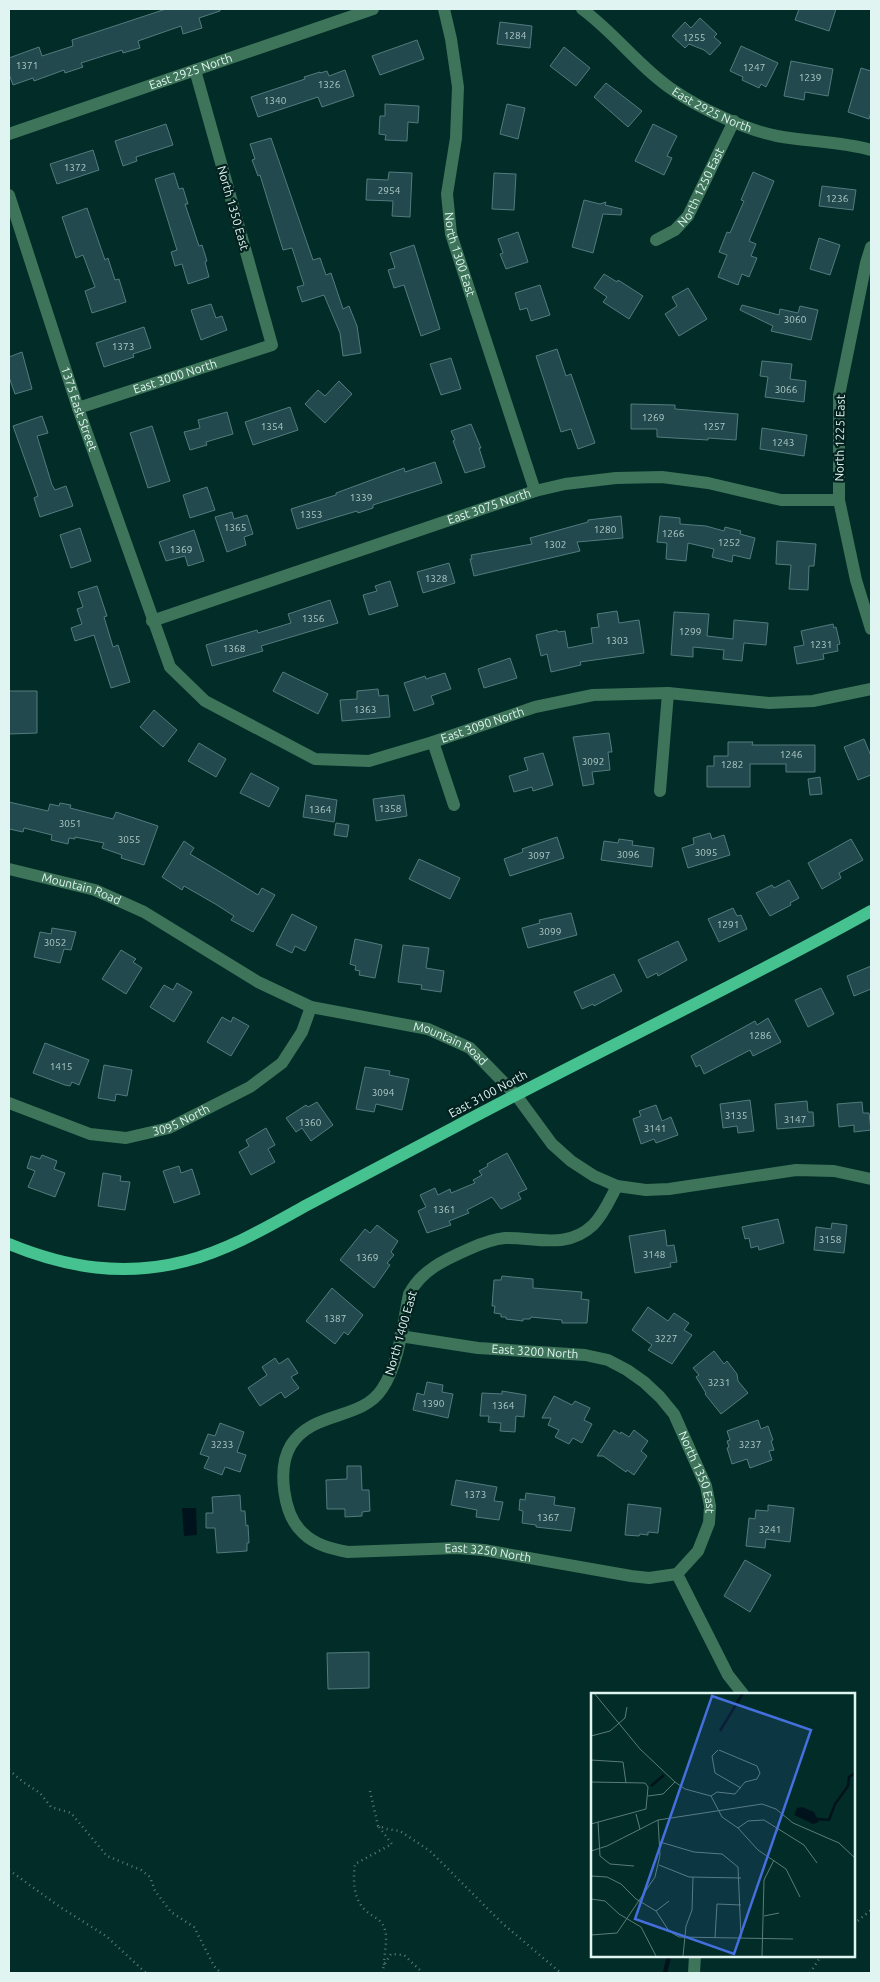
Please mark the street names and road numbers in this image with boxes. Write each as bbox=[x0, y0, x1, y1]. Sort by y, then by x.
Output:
street label: East 2925 North bbox=[147, 51, 234, 91]
street label: East 2925 North bbox=[670, 84, 754, 134]
street label: North 1250 East bbox=[675, 145, 726, 229]
street label: North 1350 East bbox=[215, 164, 252, 252]
street label: North 1300 East bbox=[443, 212, 478, 298]
street label: East 3000 North bbox=[131, 356, 218, 396]
street label: 1375 East Street bbox=[59, 365, 100, 453]
street label: North 1225 East bbox=[832, 394, 847, 482]
street label: East 3075 North bbox=[446, 486, 532, 526]
street label: East 3090 North bbox=[439, 704, 526, 745]
street label: Mountain Road bbox=[40, 870, 123, 907]
street label: Mountain Road bbox=[412, 1019, 490, 1067]
street label: East 3100 North bbox=[446, 1067, 529, 1120]
street label: 3095 North bbox=[151, 1102, 212, 1138]
street label: North 1400 East bbox=[382, 1289, 419, 1377]
street label: East 3200 North bbox=[491, 1342, 579, 1361]
street label: North 1350 East bbox=[676, 1429, 717, 1514]
street label: East 3250 North bbox=[444, 1541, 532, 1564]

